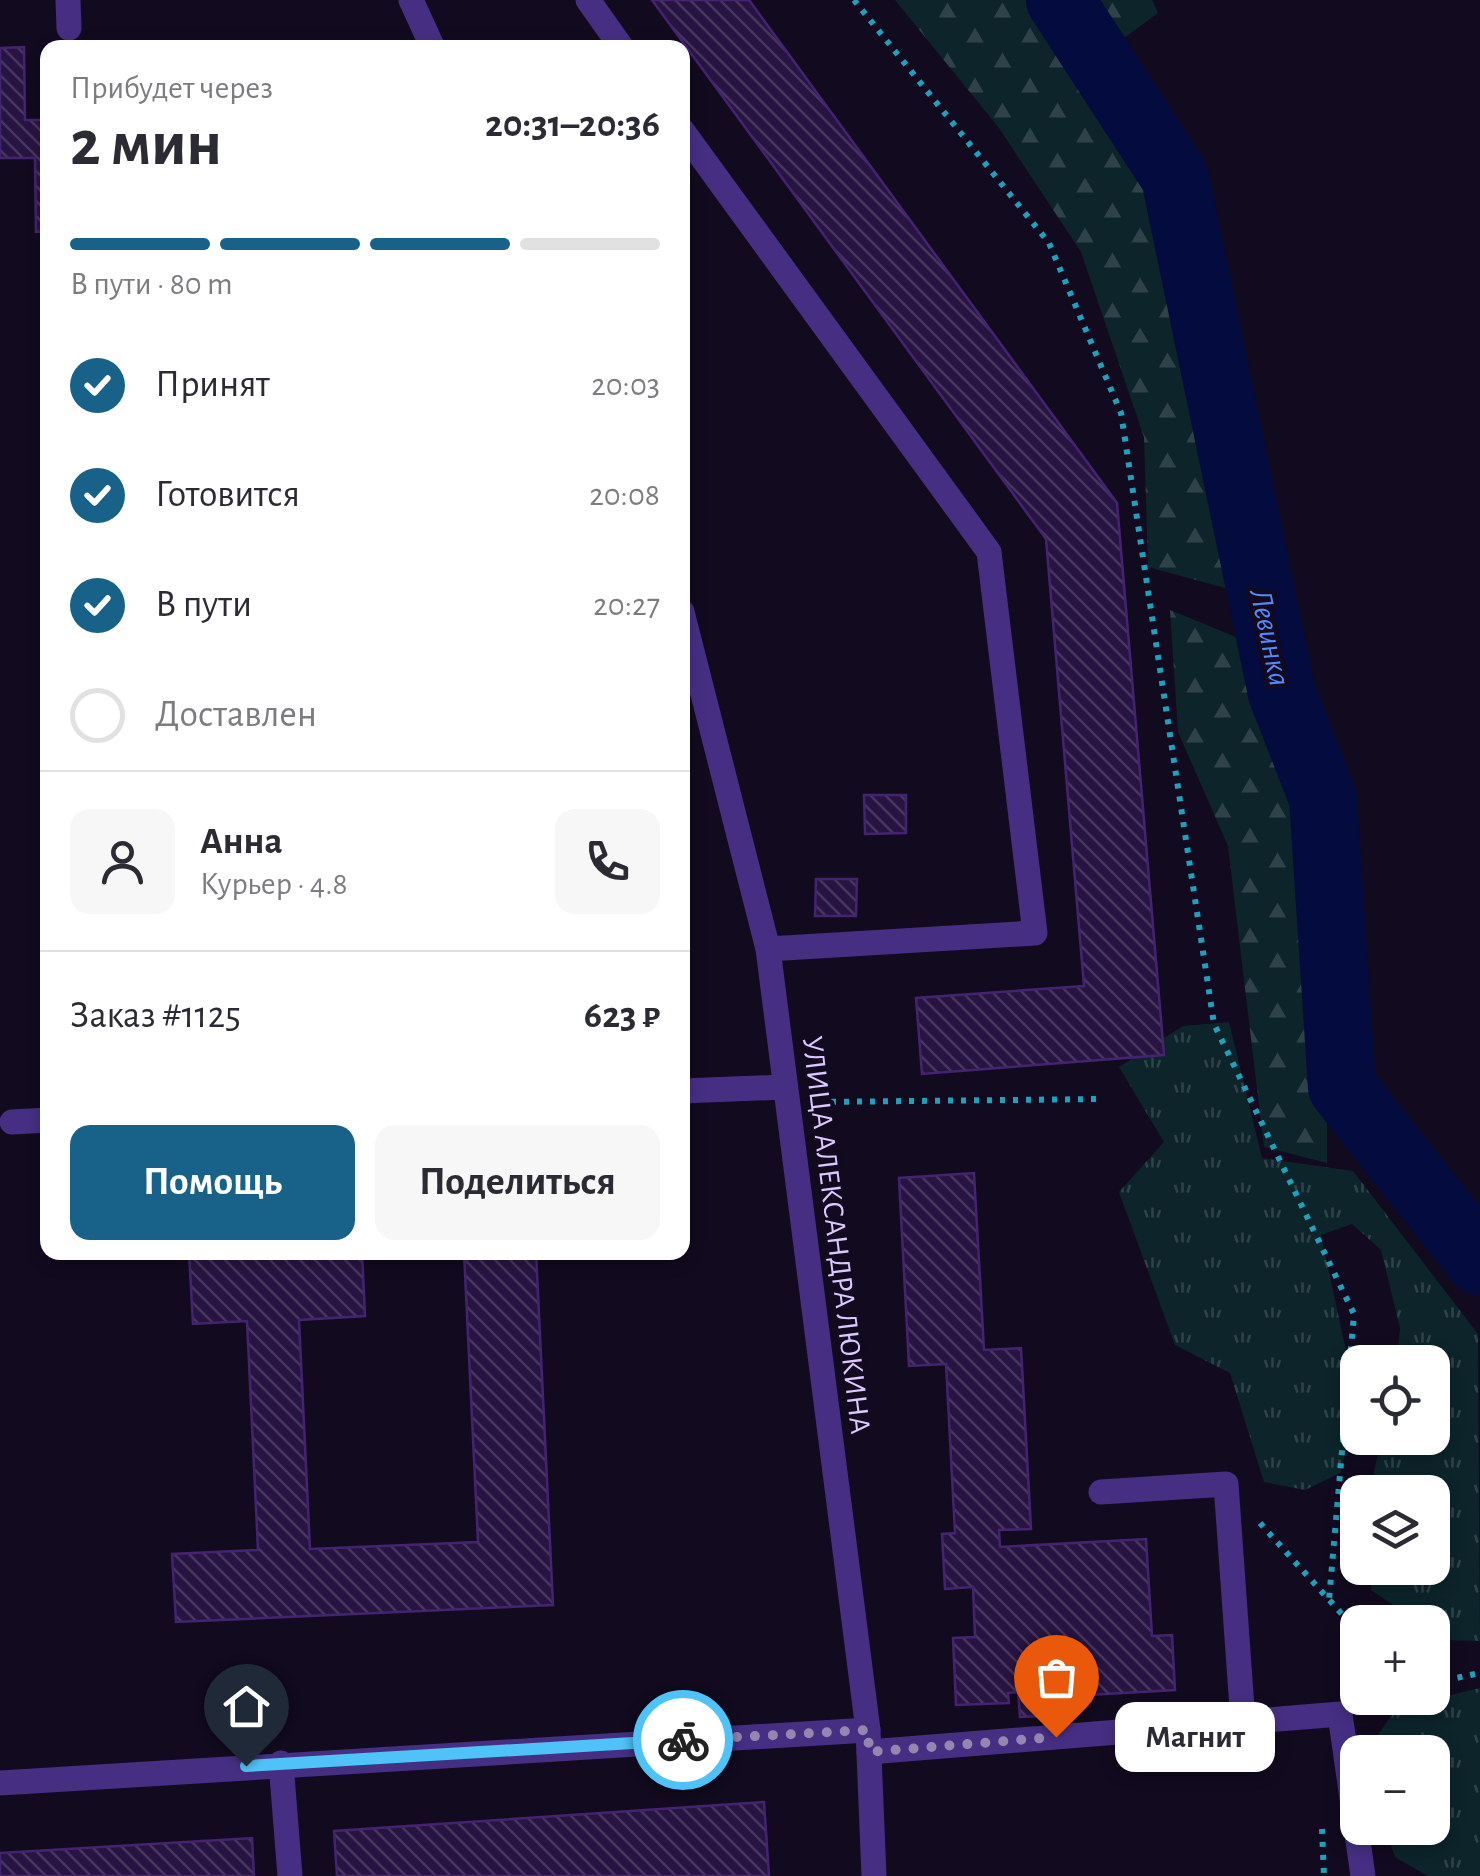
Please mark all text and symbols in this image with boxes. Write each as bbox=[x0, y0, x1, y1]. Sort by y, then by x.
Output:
text: Прибудет через bbox=[70, 72, 273, 104]
text: 20:31–20:36 bbox=[485, 106, 660, 144]
text: 2 мин bbox=[70, 112, 222, 177]
text: В пути · 80 m bbox=[70, 268, 233, 300]
icon: check bbox=[70, 358, 125, 413]
text: Принят bbox=[155, 366, 270, 404]
text: 20:03 bbox=[591, 369, 660, 401]
icon: check bbox=[70, 468, 125, 523]
text: Готовится bbox=[155, 476, 300, 514]
text: 20:08 bbox=[589, 479, 660, 511]
icon: check bbox=[70, 578, 125, 633]
water label: Левинка bbox=[1244, 585, 1296, 689]
text: В пути bbox=[155, 586, 252, 624]
text: 20:27 bbox=[593, 589, 660, 621]
text: Доставлен bbox=[155, 696, 317, 734]
button: person bbox=[70, 809, 175, 914]
button: phone bbox=[555, 809, 660, 914]
text: Анна bbox=[200, 823, 283, 861]
text: Курьер · 4.8 bbox=[200, 868, 348, 900]
text: Заказ #1125 bbox=[70, 997, 241, 1035]
text: 623 ₽ bbox=[584, 997, 660, 1035]
street label: УЛИЦА АЛЕКСАНДРА ЛЮКИНА bbox=[797, 1034, 875, 1436]
button: Помощь bbox=[70, 1125, 355, 1240]
button: Поделиться bbox=[375, 1125, 660, 1240]
map controls bbox=[1340, 1345, 1450, 1845]
button: locate bbox=[1340, 1345, 1450, 1455]
button: layers bbox=[1340, 1475, 1450, 1585]
button: + bbox=[1340, 1605, 1450, 1715]
pin bbox=[1014, 1635, 1099, 1738]
icon: bag bbox=[1029, 1650, 1084, 1705]
pin bbox=[204, 1664, 289, 1767]
icon: home bbox=[219, 1679, 274, 1734]
courier bbox=[633, 1690, 733, 1790]
callout: Магнит bbox=[1116, 1702, 1276, 1772]
icon: bike bbox=[656, 1713, 711, 1768]
text: Магнит bbox=[1145, 1721, 1245, 1753]
button: − bbox=[1340, 1735, 1450, 1845]

